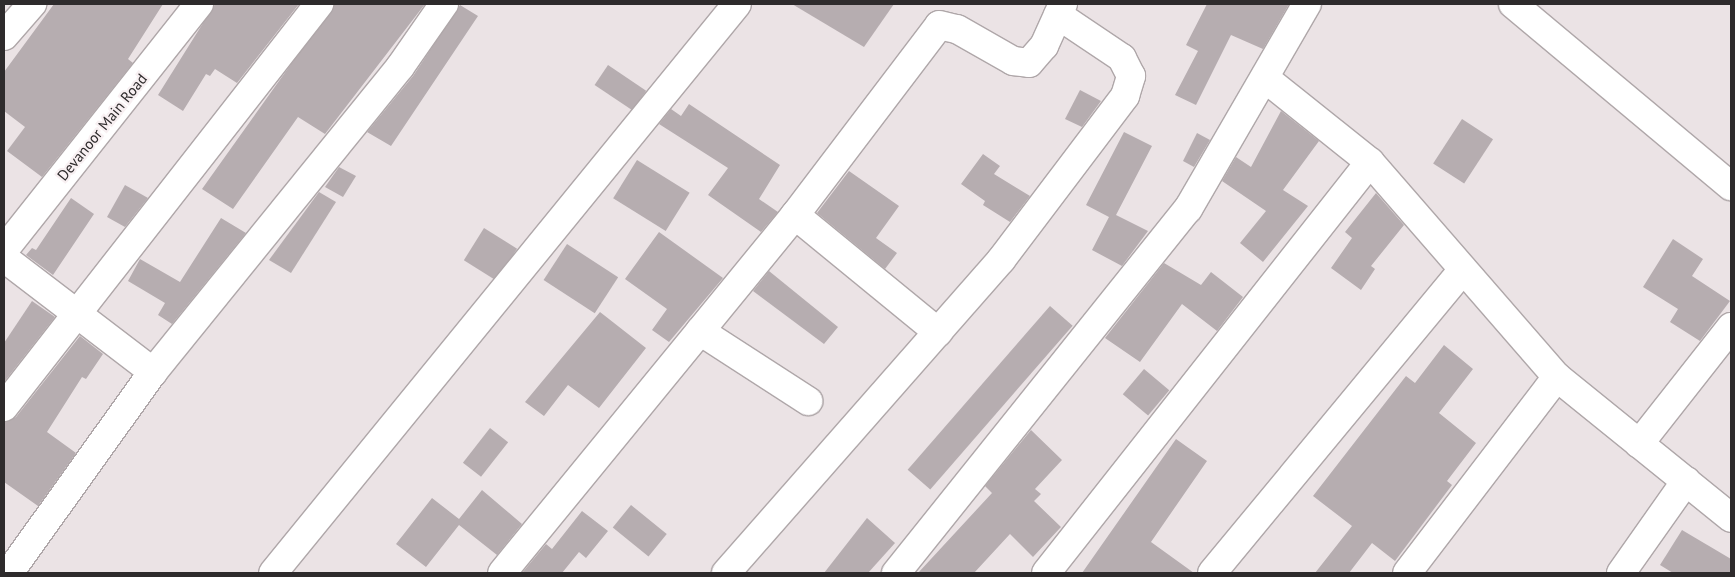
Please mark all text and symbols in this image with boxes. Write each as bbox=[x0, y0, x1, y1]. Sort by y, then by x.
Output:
street label: Devanoor Main Road bbox=[53, 70, 151, 184]

